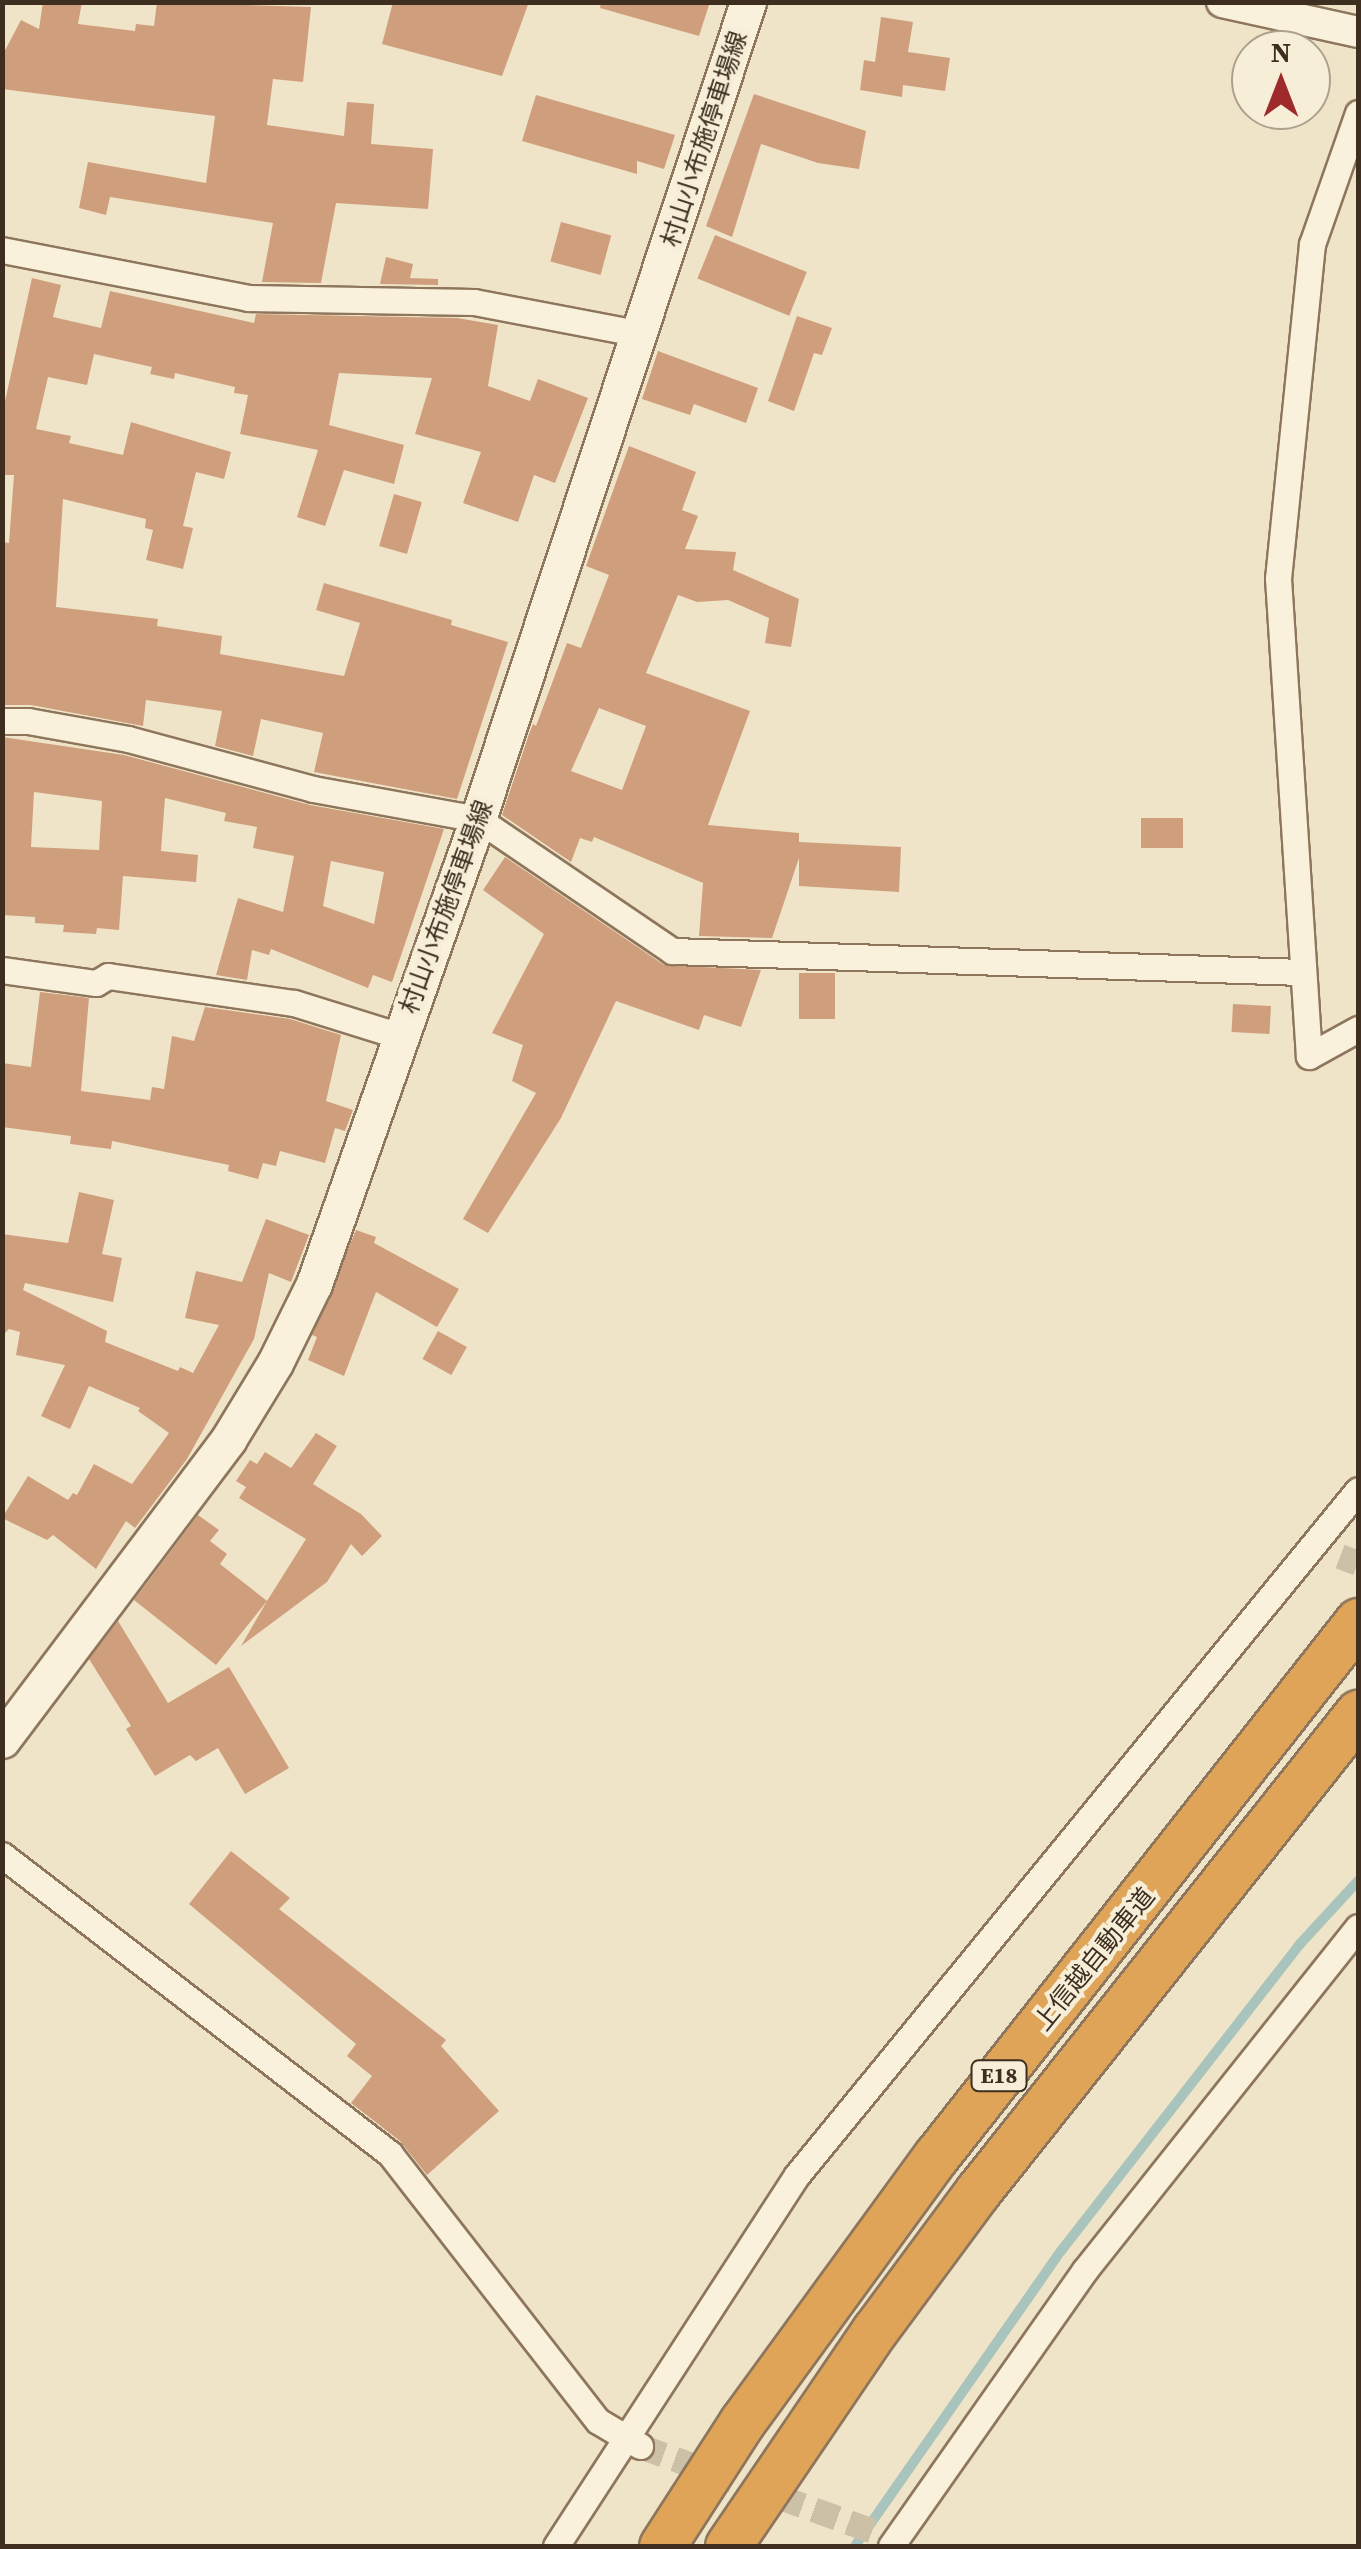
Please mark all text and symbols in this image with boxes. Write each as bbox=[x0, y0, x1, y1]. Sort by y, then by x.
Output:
street label: 村山小布施停車場線 bbox=[655, 27, 753, 251]
north arrow bbox=[1231, 30, 1331, 130]
text: N bbox=[1271, 33, 1291, 71]
street label: 村山小布施停車場線 bbox=[393, 796, 499, 1018]
street label: 上信越自動車道 bbox=[1027, 1882, 1161, 2036]
road number: E18 bbox=[969, 2059, 1029, 2093]

